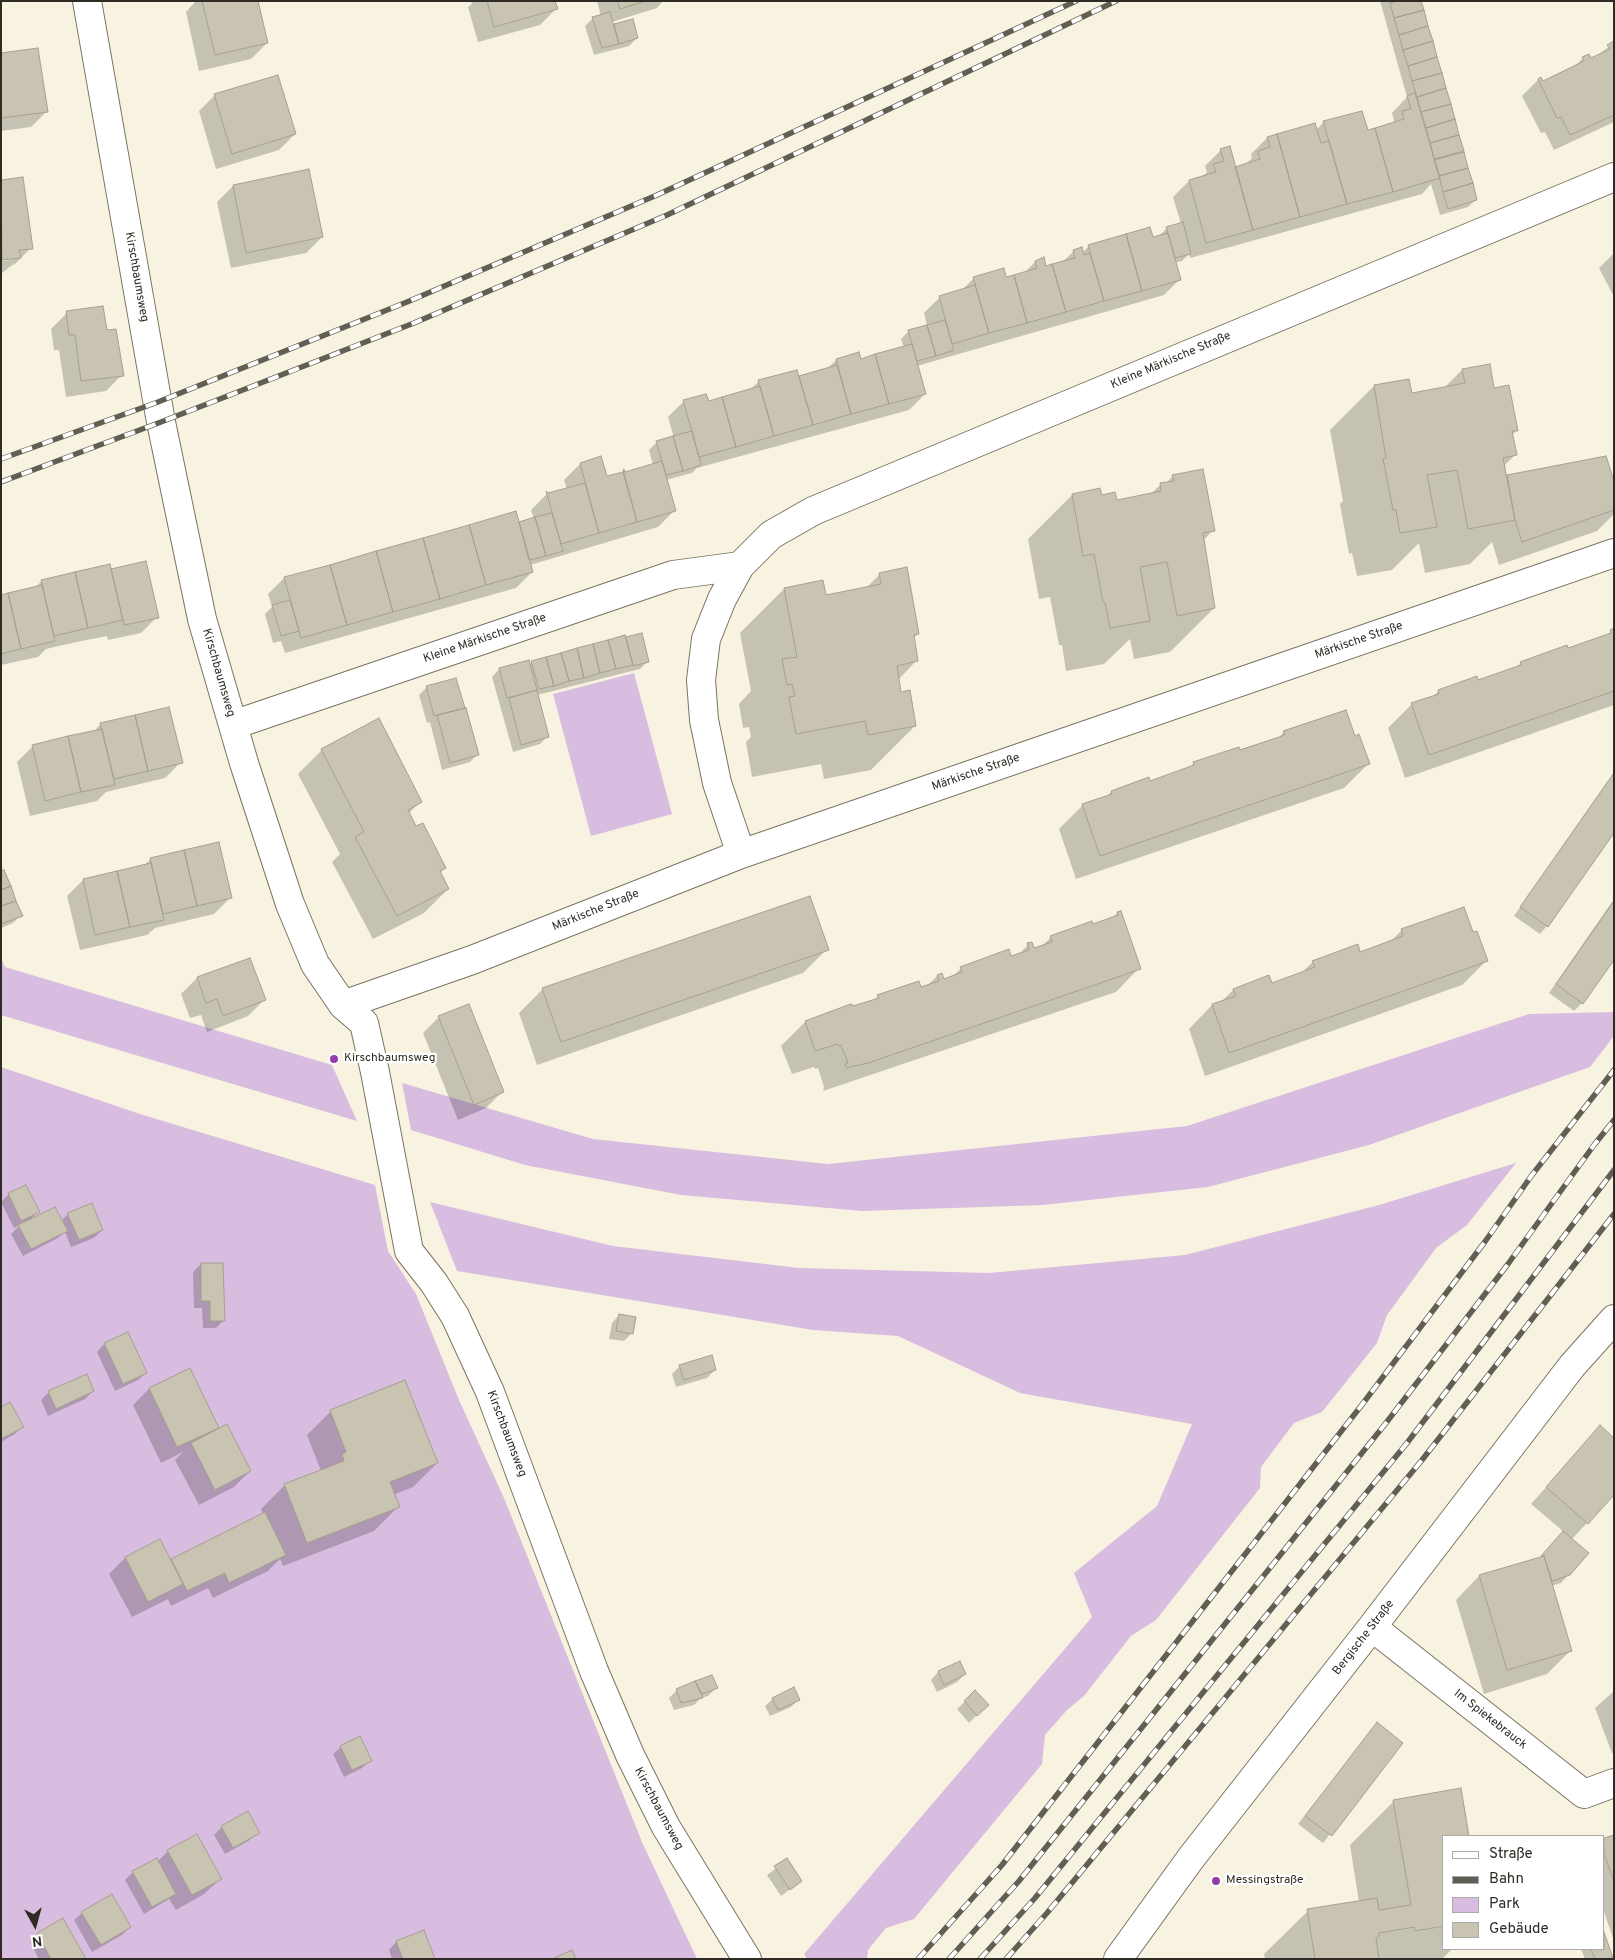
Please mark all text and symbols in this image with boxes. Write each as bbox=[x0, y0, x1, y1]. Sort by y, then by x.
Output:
street label: Kirschbaumsweg bbox=[121, 231, 151, 323]
street label: Kleine Märkische Straße bbox=[1109, 329, 1233, 393]
street label: Kleine Märkische Straße bbox=[422, 611, 548, 667]
street label: Märkische Straße bbox=[1313, 619, 1405, 663]
street label: Kirschbaumsweg bbox=[198, 627, 238, 719]
street label: Märkische Straße bbox=[930, 751, 1022, 795]
street label: Märkische Straße bbox=[551, 887, 641, 935]
place label: Kirschbaumsweg bbox=[344, 1052, 435, 1066]
marker: Kirschbaumsweg bbox=[328, 1053, 340, 1065]
street label: Kirschbaumsweg bbox=[483, 1389, 529, 1479]
street label: Bergische Straße bbox=[1330, 1598, 1398, 1678]
street label: Im Spiekebrauck bbox=[1451, 1687, 1529, 1753]
street label: Kirschbaumsweg bbox=[630, 1765, 686, 1853]
legend bbox=[1442, 1835, 1605, 1950]
text: Straße bbox=[1489, 1845, 1533, 1864]
text: Bahn bbox=[1489, 1870, 1524, 1889]
place label: Messingstraße bbox=[1226, 1874, 1303, 1888]
marker: Messingstraße bbox=[1210, 1875, 1222, 1887]
text: Park bbox=[1489, 1895, 1520, 1914]
north arrow bbox=[10, 1900, 60, 1950]
text: Gebäude bbox=[1489, 1920, 1549, 1939]
text: N bbox=[31, 1931, 43, 1949]

